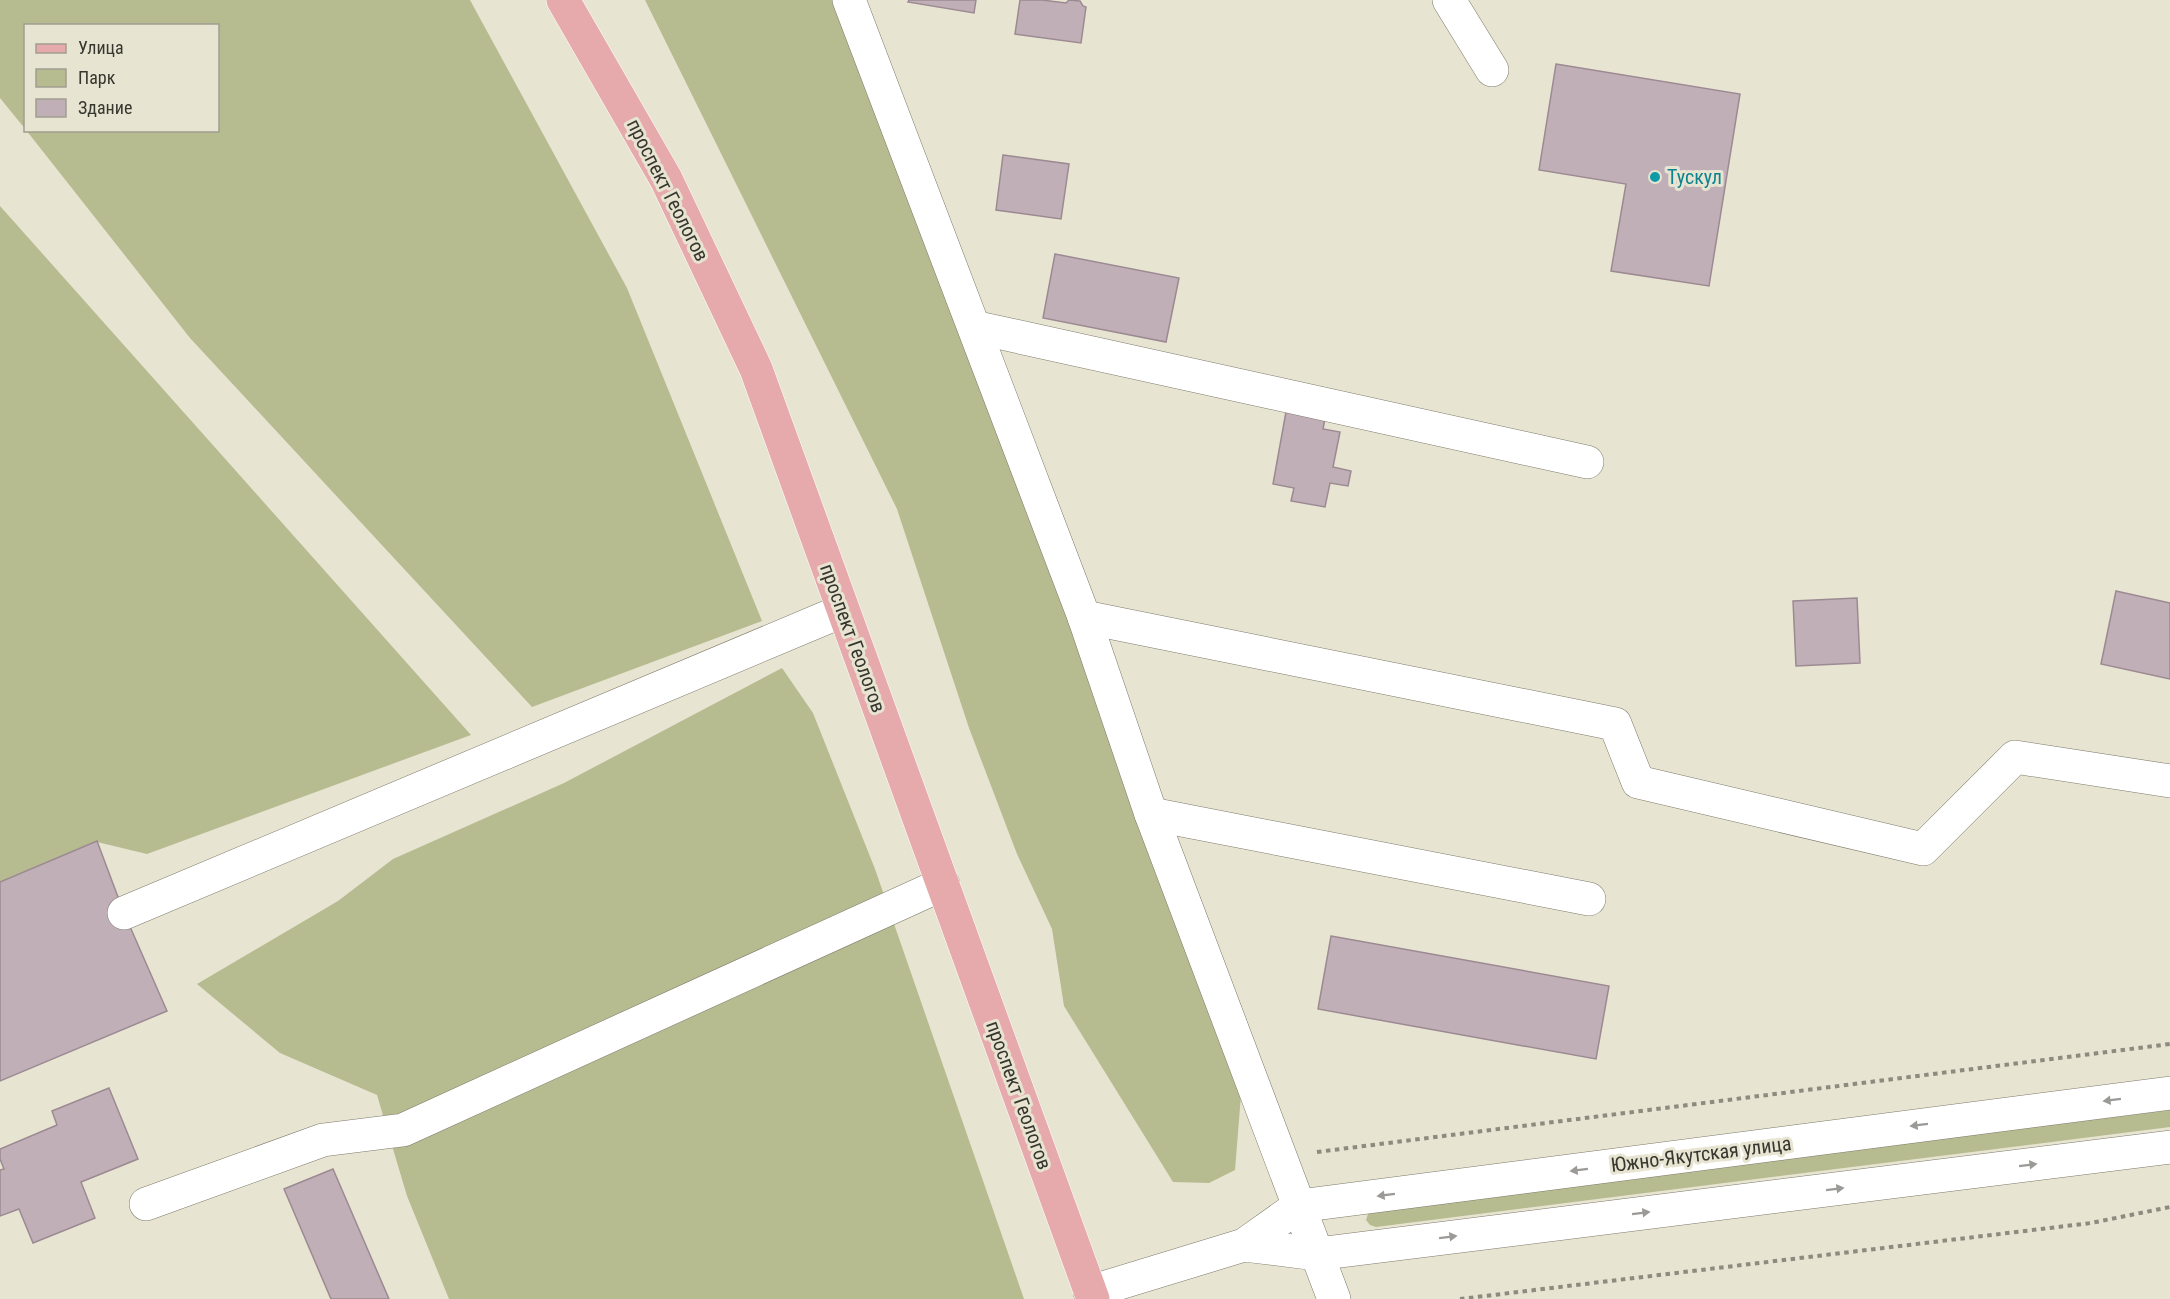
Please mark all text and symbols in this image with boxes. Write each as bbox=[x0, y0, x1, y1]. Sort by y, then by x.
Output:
legend bbox=[24, 24, 219, 132]
text: Улица bbox=[78, 37, 124, 58]
text: Парк bbox=[78, 67, 116, 88]
text: Здание bbox=[78, 97, 132, 118]
street label: проспект Геологов bbox=[622, 115, 714, 265]
place label: Тускул bbox=[1667, 165, 1722, 189]
marker: Тускул bbox=[1648, 170, 1662, 184]
street label: проспект Геологов bbox=[815, 560, 891, 716]
street label: проспект Геологов bbox=[981, 1017, 1057, 1173]
one-way arrow bbox=[2102, 1096, 2121, 1105]
one-way arrow bbox=[1909, 1121, 1928, 1130]
street label: Южно-Якутская улица bbox=[1609, 1131, 1793, 1177]
one-way arrow bbox=[2019, 1160, 2038, 1169]
one-way arrow bbox=[1570, 1165, 1589, 1174]
one-way arrow bbox=[1826, 1185, 1845, 1194]
one-way arrow bbox=[1377, 1190, 1396, 1199]
one-way arrow bbox=[1632, 1209, 1651, 1218]
one-way arrow bbox=[1439, 1233, 1458, 1242]

